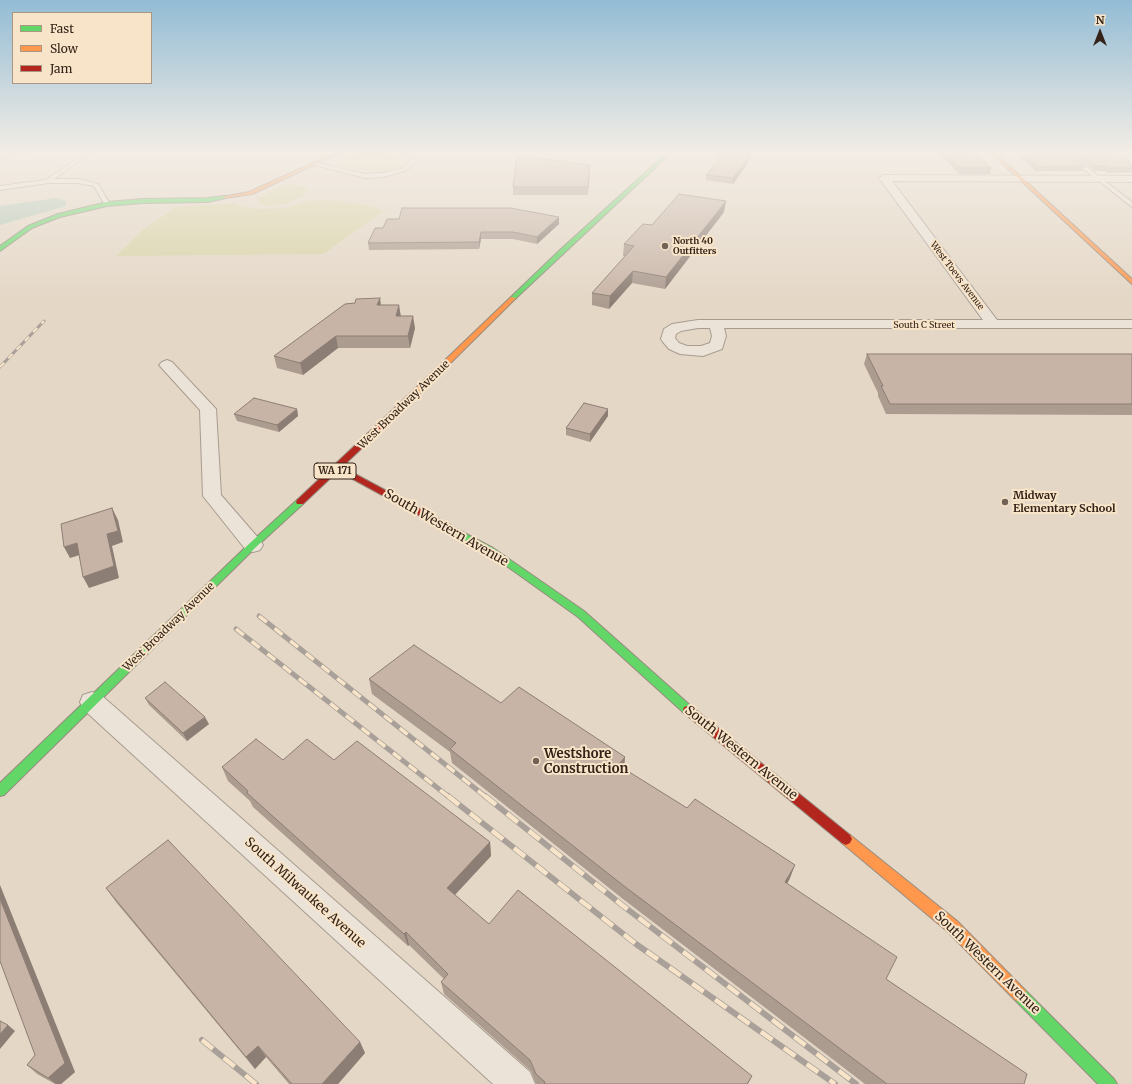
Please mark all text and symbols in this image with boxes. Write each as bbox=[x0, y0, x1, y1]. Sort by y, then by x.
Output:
legend bbox=[12, 12, 152, 84]
north arrow bbox=[1080, 12, 1120, 52]
text: N bbox=[1096, 13, 1104, 27]
text: Fast bbox=[50, 21, 74, 36]
text: Slow bbox=[50, 41, 78, 56]
text: Jam bbox=[50, 61, 72, 76]
place label: North 40 Outfitters bbox=[673, 236, 716, 257]
street label: West Toevs Avenue bbox=[928, 240, 986, 312]
marker: North 40 Outfitters bbox=[660, 241, 670, 251]
street label: South C Street bbox=[893, 320, 955, 330]
street label: West Broadway Avenue bbox=[355, 358, 453, 452]
road number: WA 171 bbox=[314, 463, 356, 479]
street label: South Western Avenue bbox=[381, 486, 511, 570]
place label: Midway Elementary School bbox=[1013, 489, 1116, 515]
marker: Midway Elementary School bbox=[1000, 497, 1010, 507]
street label: West Broadway Avenue bbox=[120, 580, 218, 674]
street label: South Western Avenue bbox=[681, 703, 801, 803]
place label: Westshore Construction bbox=[544, 746, 628, 777]
marker: Westshore Construction bbox=[531, 756, 541, 766]
street label: South Milwaukee Avenue bbox=[241, 835, 369, 951]
street label: South Western Avenue bbox=[931, 909, 1043, 1017]

